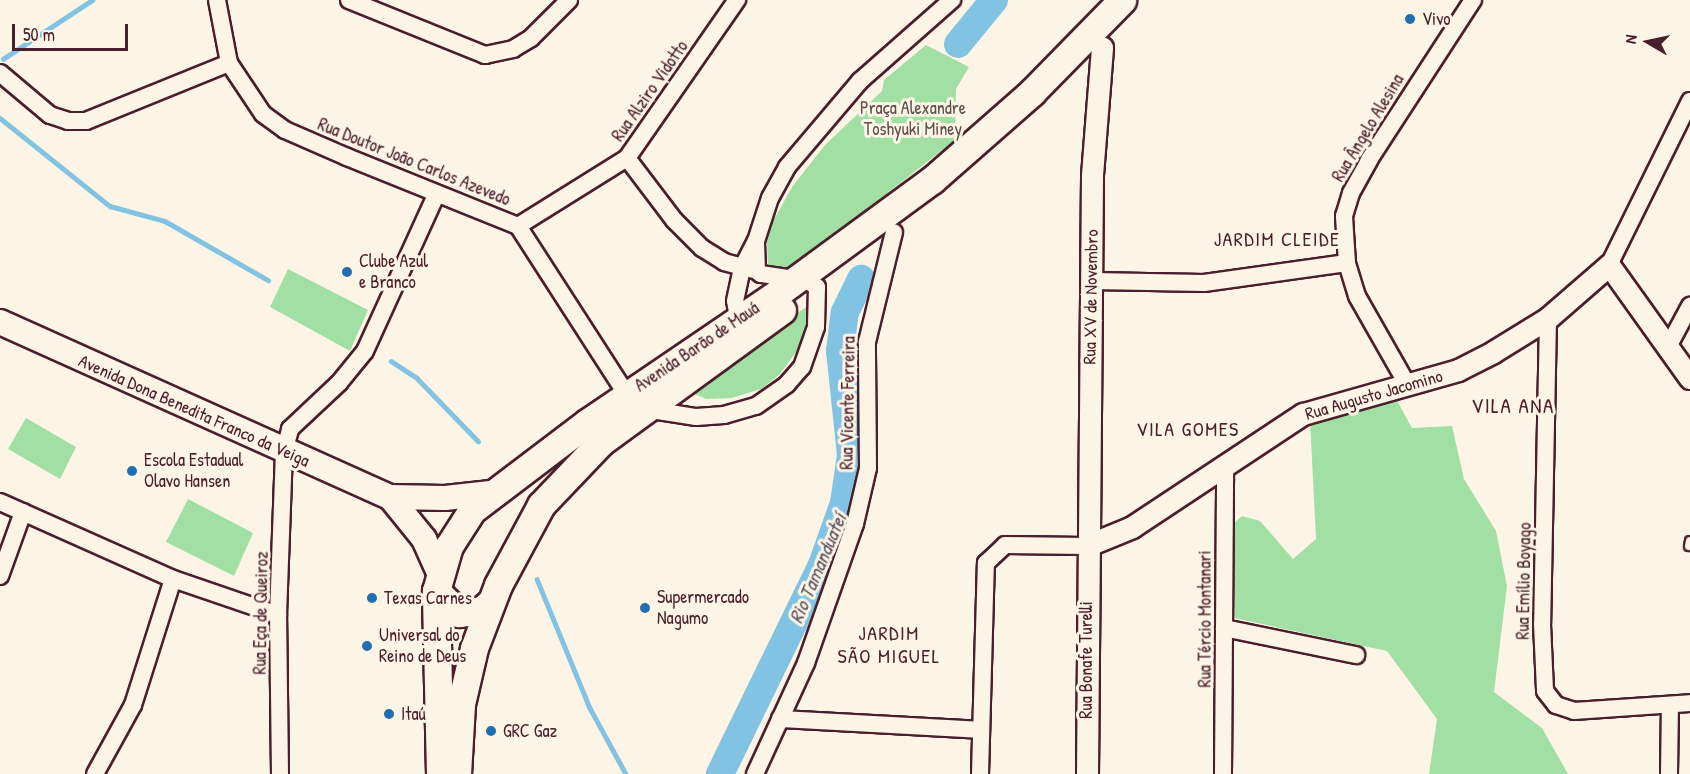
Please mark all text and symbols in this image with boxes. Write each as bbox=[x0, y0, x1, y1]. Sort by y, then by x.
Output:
place label: Vivo bbox=[1422, 8, 1451, 30]
scale bar bbox=[15, 12, 130, 50]
marker: Vivo bbox=[1403, 12, 1417, 26]
north arrow bbox=[1618, 12, 1678, 72]
text: 50 m bbox=[23, 22, 55, 47]
text: N bbox=[1619, 33, 1642, 45]
street label: Rua Alziro Vidotto bbox=[607, 36, 693, 146]
street label: Rua Ângelo Alesina bbox=[1327, 70, 1409, 186]
park label: Praça Alexandre Toshyuki Miney bbox=[860, 98, 966, 140]
street label: Rua Doutor João Carlos Azevedo bbox=[315, 113, 513, 211]
district label: JARDIM CLEIDE bbox=[1214, 226, 1340, 250]
street label: Rua XV de Novembro bbox=[1079, 229, 1103, 365]
place label: Clube Azul e Branco bbox=[359, 251, 428, 294]
marker: Clube Azul e Branco bbox=[340, 265, 354, 279]
street label: Avenida Barão de Mauá bbox=[631, 297, 763, 397]
street label: Rua Vicente Ferreira bbox=[836, 336, 860, 470]
street label: Avenida Dona Benedita Franco da Veiga bbox=[75, 350, 313, 472]
street label: Rua Augusto Jacomino bbox=[1303, 365, 1445, 425]
district label: VILA ANA bbox=[1471, 393, 1555, 419]
district label: VILA GOMES bbox=[1136, 416, 1240, 440]
place label: Escola Estadual Olavo Hansen bbox=[144, 450, 243, 492]
marker: Escola Estadual Olavo Hansen bbox=[125, 464, 139, 478]
water label: Rio Tamanduateí bbox=[783, 510, 851, 626]
street label: Rua Emílio Boyago bbox=[1512, 522, 1536, 640]
street label: Rua Eça de Queiroz bbox=[249, 551, 273, 675]
street label: Rua Tércio Montanari bbox=[1194, 551, 1216, 687]
place label: Texas Carnes bbox=[384, 587, 472, 609]
place label: Supermercado Nagumo bbox=[657, 587, 749, 630]
marker: Texas Carnes bbox=[365, 591, 379, 605]
marker: Supermercado Nagumo bbox=[638, 601, 652, 615]
street label: Rua Bonafe Turelli bbox=[1075, 601, 1097, 719]
district label: JARDIM SÃO MIGUEL bbox=[837, 620, 941, 667]
place label: Universal do Reino de Deus bbox=[379, 625, 466, 668]
marker: Universal do Reino de Deus bbox=[360, 639, 374, 653]
place label: Itaú bbox=[401, 703, 426, 725]
marker: Itaú bbox=[382, 707, 396, 721]
place label: GRC Gaz bbox=[503, 720, 557, 742]
marker: GRC Gaz bbox=[484, 724, 498, 738]

